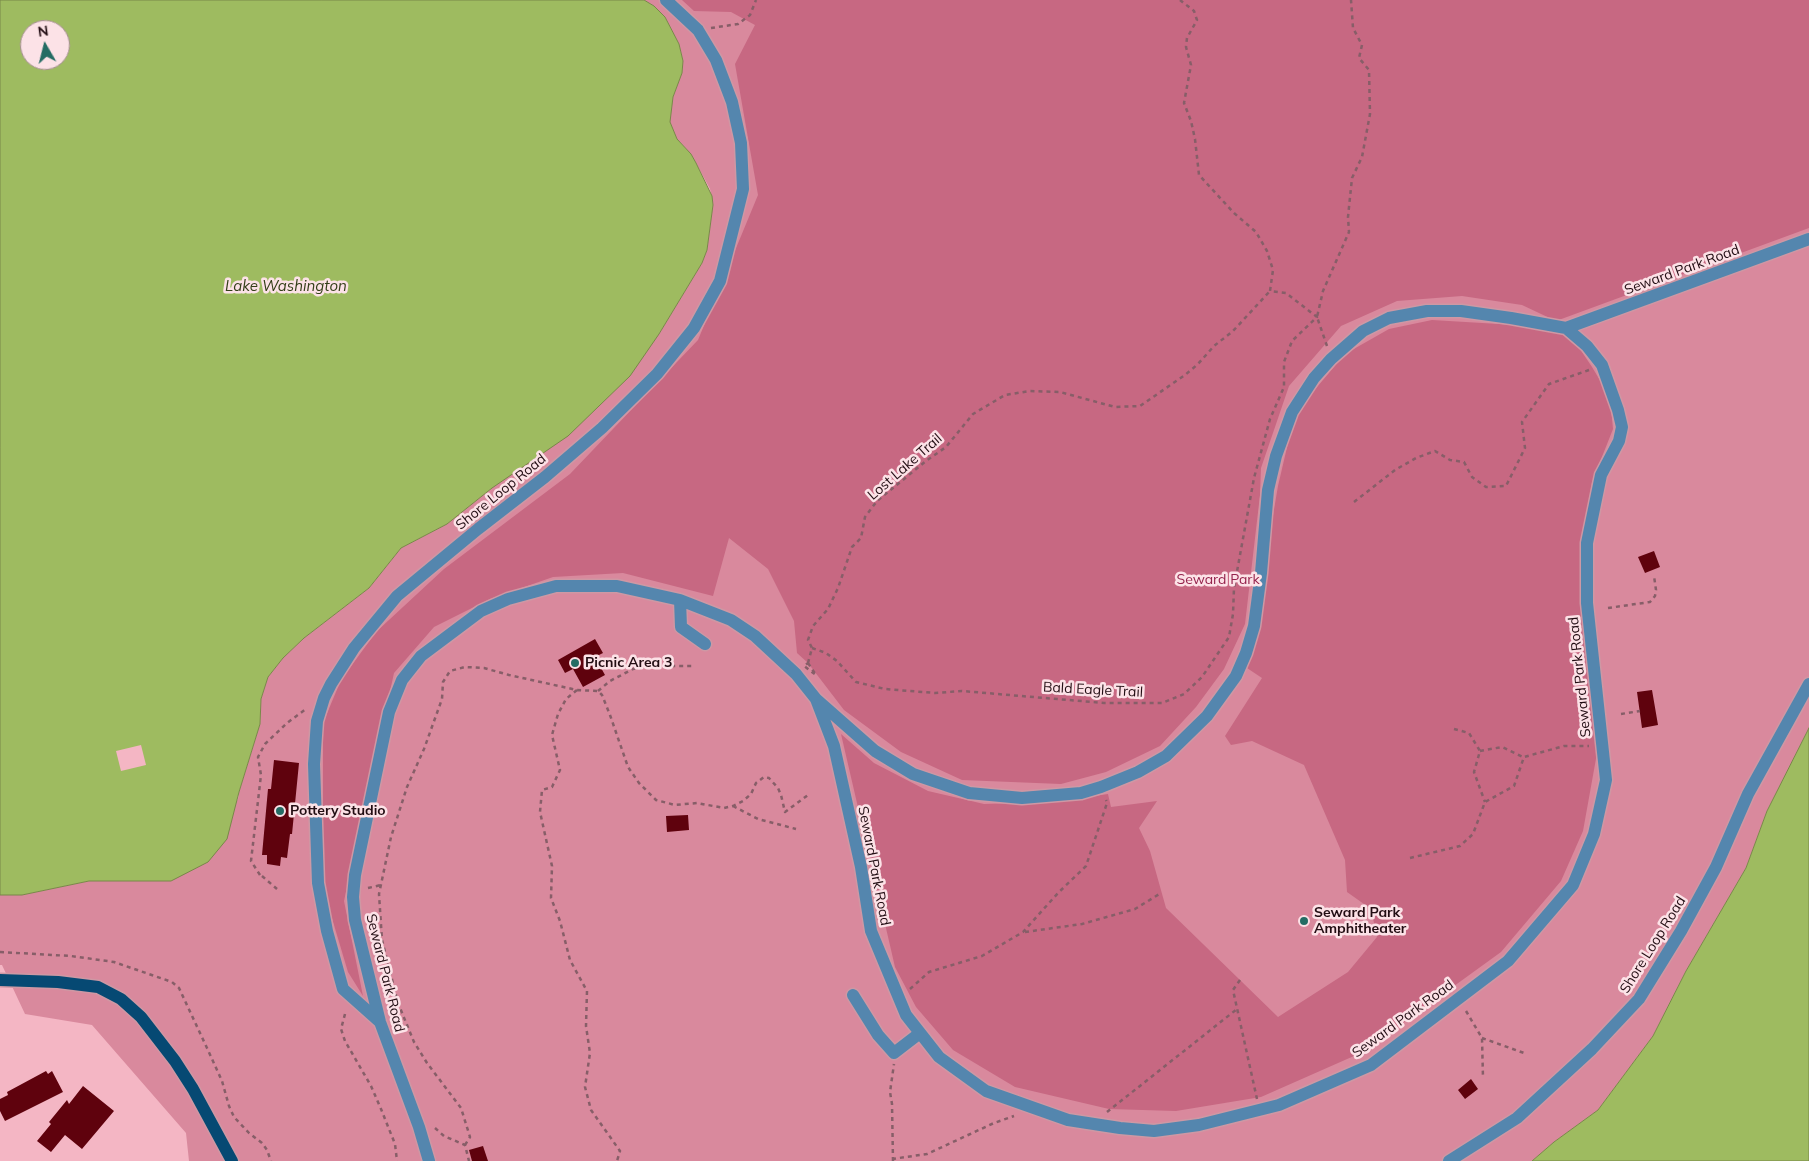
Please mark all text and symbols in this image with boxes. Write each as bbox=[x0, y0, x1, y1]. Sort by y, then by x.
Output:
north arrow bbox=[20, 20, 70, 70]
text: N bbox=[37, 21, 50, 41]
street label: Seward Park Road bbox=[1622, 241, 1742, 299]
water label: Lake Washington bbox=[225, 277, 347, 295]
street label: Lost Lake Trail bbox=[864, 430, 946, 504]
street label: Shore Loop Road bbox=[453, 451, 549, 533]
park label: Seward Park bbox=[1176, 572, 1260, 588]
street label: Seward Park Road bbox=[1565, 616, 1595, 738]
place label: Picnic Area 3 bbox=[585, 655, 672, 671]
marker: Picnic Area 3 bbox=[569, 657, 581, 669]
street label: Bald Eagle Trail bbox=[1042, 679, 1144, 701]
place label: Pottery Studio bbox=[290, 803, 386, 819]
marker: Pottery Studio bbox=[274, 805, 286, 817]
street label: Seward Park Road bbox=[854, 805, 894, 927]
street label: Shore Loop Road bbox=[1616, 893, 1690, 997]
place label: Seward Park Amphitheater bbox=[1314, 905, 1406, 938]
street label: Seward Park Road bbox=[362, 912, 408, 1034]
marker: Seward Park Amphitheater bbox=[1298, 915, 1310, 927]
street label: Seward Park Road bbox=[1349, 977, 1457, 1061]

